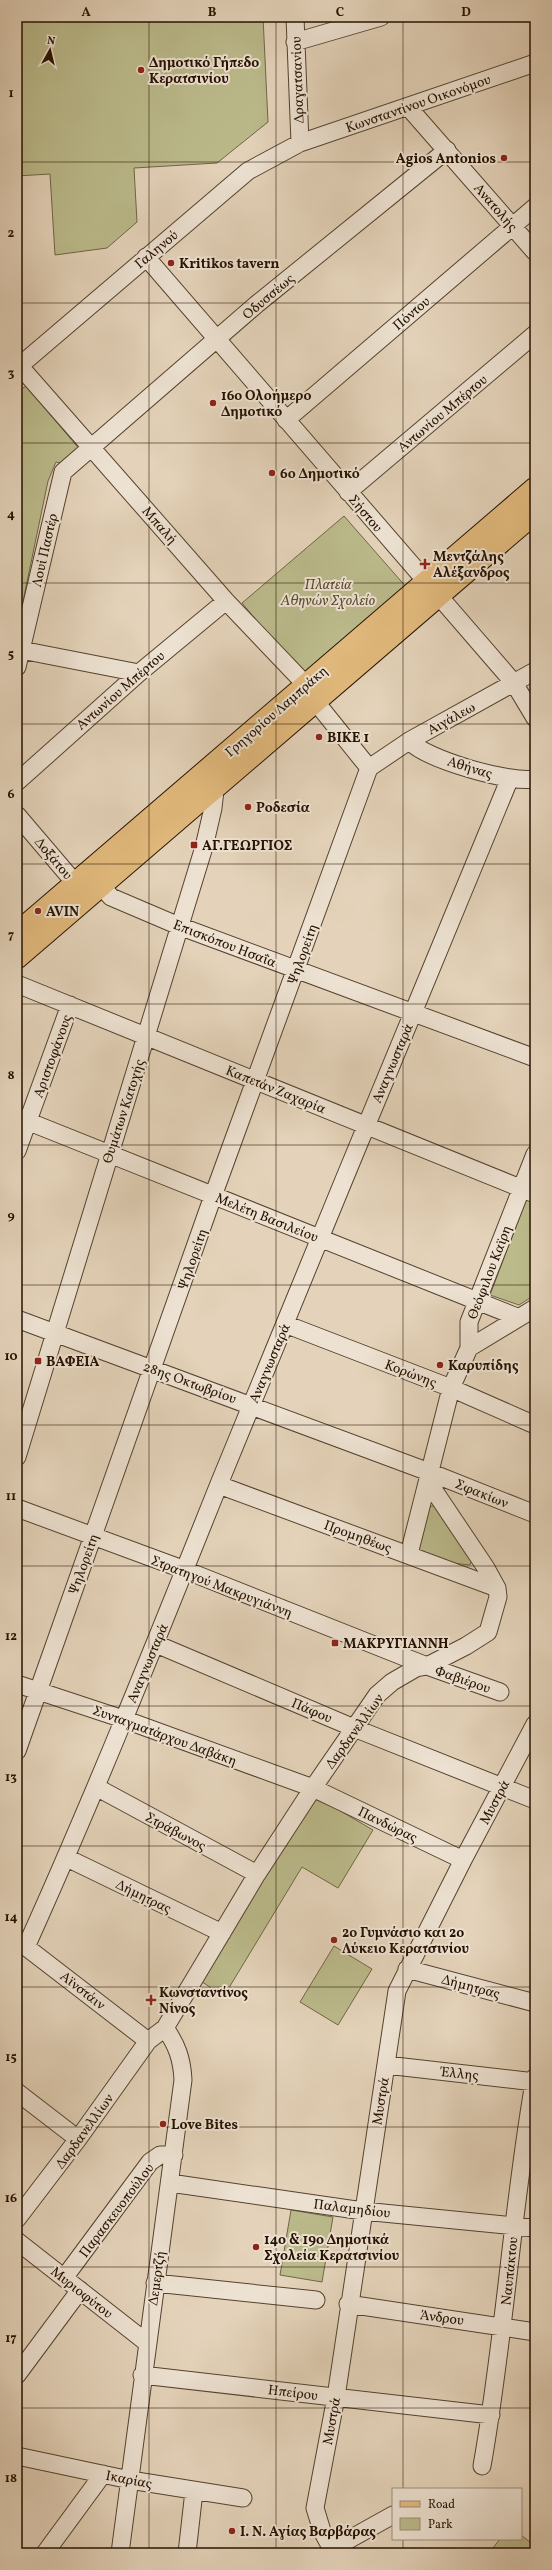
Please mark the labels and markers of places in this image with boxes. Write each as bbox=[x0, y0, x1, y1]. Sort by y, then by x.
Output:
place label: Δημοτικό Γήπεδο Κερατσινίου bbox=[149, 54, 259, 89]
marker: Δημοτικό Γήπεδο Κερατσινίου bbox=[136, 65, 146, 75]
place label: Agios Antonios bbox=[396, 150, 496, 169]
marker: Agios Antonios bbox=[499, 153, 509, 163]
place label: Kritikos tavern bbox=[179, 255, 280, 274]
marker: Kritikos tavern bbox=[166, 258, 176, 268]
place label: 16o Ολοήμερο Δημοτικό bbox=[221, 387, 311, 422]
marker: 16o Ολοήμερο Δημοτικό bbox=[208, 398, 218, 408]
place label: 6o Δημοτικό bbox=[280, 465, 360, 484]
marker: 6o Δημοτικό bbox=[267, 468, 277, 478]
place label: Μεντζάλης Αλέξανδρος bbox=[433, 548, 510, 583]
marker: Μεντζάλης Αλέξανδρος bbox=[420, 559, 430, 569]
place label: BIKE 1 bbox=[327, 729, 369, 748]
marker: BIKE 1 bbox=[314, 732, 324, 742]
place label: Ροδεσία bbox=[256, 799, 310, 818]
marker: Ροδεσία bbox=[243, 802, 253, 812]
place label: ΑΓ.ΓΕΩΡΓΙΟΣ bbox=[202, 837, 293, 856]
marker: ΑΓ.ΓΕΩΡΓΙΟΣ bbox=[189, 840, 199, 850]
place label: AVIN bbox=[46, 903, 79, 922]
marker: AVIN bbox=[33, 906, 43, 916]
place label: ΒΑΦΕΙΑ bbox=[46, 1353, 100, 1372]
marker: ΒΑΦΕΙΑ bbox=[33, 1356, 43, 1366]
place label: Καρυπίδης bbox=[448, 1357, 519, 1376]
marker: Καρυπίδης bbox=[435, 1360, 445, 1370]
place label: ΜΑΚΡΥΓΙΑΝΝΗ bbox=[343, 1635, 449, 1654]
marker: ΜΑΚΡΥΓΙΑΝΝΗ bbox=[330, 1638, 340, 1648]
place label: 2ο Γυμνάσιο και 2ο Λύκειο Κερατσινίου bbox=[342, 1924, 469, 1959]
marker: 2ο Γυμνάσιο και 2ο Λύκειο Κερατσινίου bbox=[329, 1935, 339, 1945]
place label: Κωνσταντίνος Νίνος bbox=[159, 1984, 248, 2019]
marker: Κωνσταντίνος Νίνος bbox=[146, 1995, 156, 2005]
place label: Love Bites bbox=[171, 2116, 238, 2135]
marker: Love Bites bbox=[158, 2119, 168, 2129]
place label: 14ο & 19ο Δημοτικά Σχολεία Κερατσινίου bbox=[264, 2231, 399, 2266]
marker: 14ο & 19ο Δημοτικά Σχολεία Κερατσινίου bbox=[251, 2242, 261, 2252]
place label: Ι. Ν. Αγίας Βαρβάρας bbox=[240, 2523, 376, 2542]
marker: Ι. Ν. Αγίας Βαρβάρας bbox=[227, 2526, 237, 2536]

